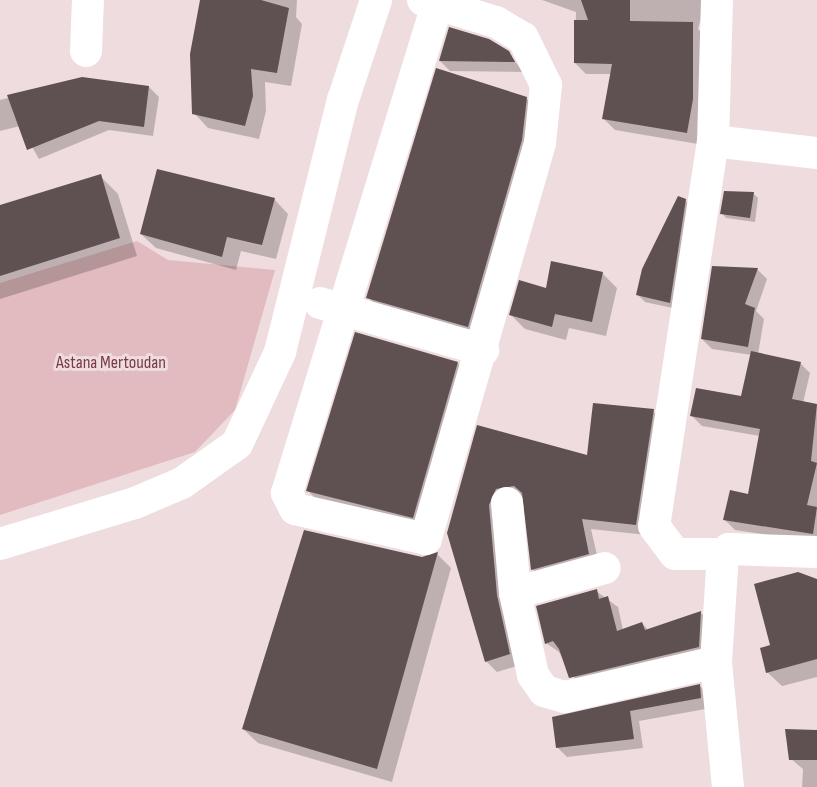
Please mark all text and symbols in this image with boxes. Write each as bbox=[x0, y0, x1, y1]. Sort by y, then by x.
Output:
park label: Astana Mertoudan bbox=[56, 352, 166, 374]

